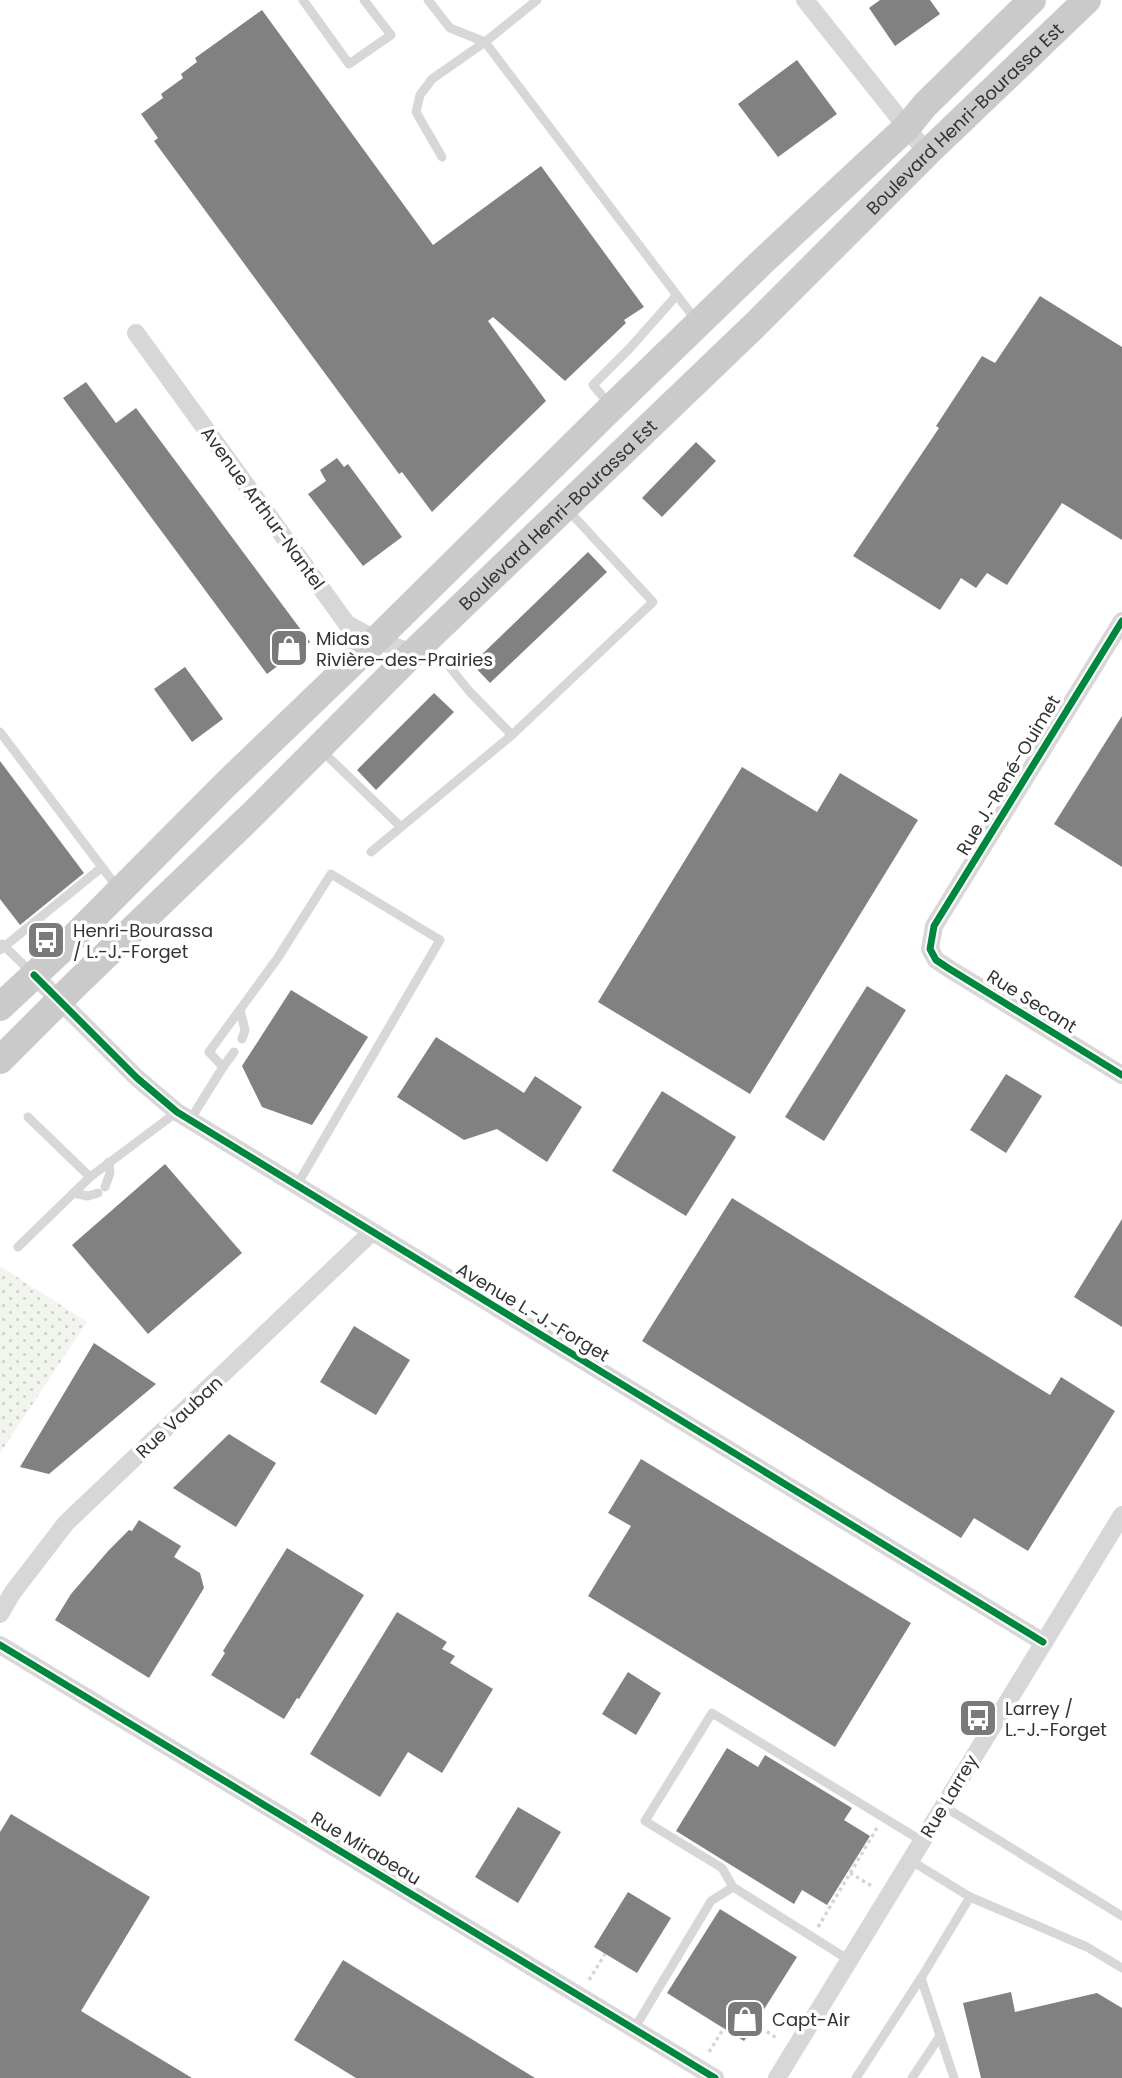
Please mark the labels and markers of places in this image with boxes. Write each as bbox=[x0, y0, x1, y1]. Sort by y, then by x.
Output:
place label: Midas Rivière-des-Prairies bbox=[316, 626, 493, 672]
shop icon: Midas Rivière-des-Prairies bbox=[268, 627, 310, 669]
place label: Henri-Bourassa / L.-J.-Forget bbox=[73, 918, 213, 964]
bus stop icon: Henri-Bourassa / L.-J.-Forget bbox=[25, 919, 67, 961]
place label: Larrey / L.-J.-Forget bbox=[1005, 1696, 1107, 1742]
bus stop icon: Larrey / L.-J.-Forget bbox=[957, 1697, 999, 1739]
shop icon: Capt-Air bbox=[724, 1998, 766, 2040]
place label: Capt-Air bbox=[772, 2007, 850, 2032]

